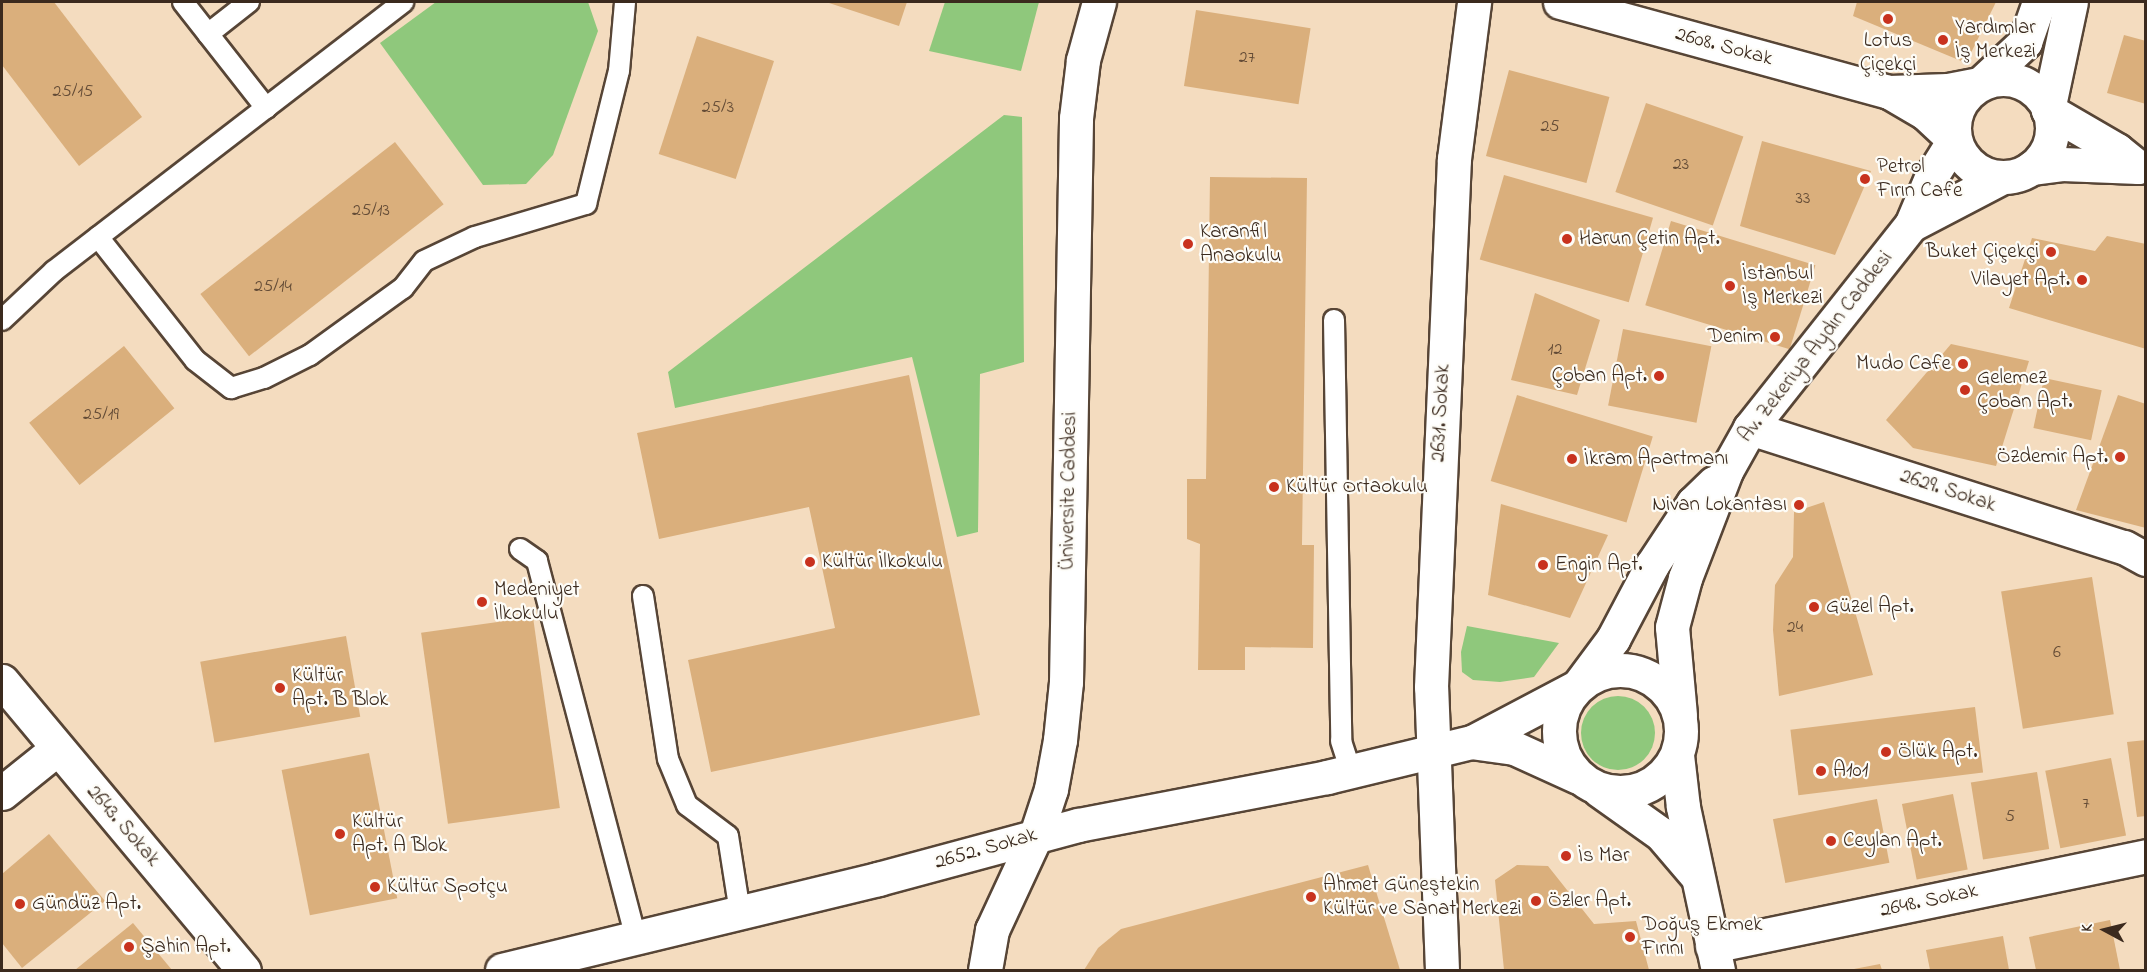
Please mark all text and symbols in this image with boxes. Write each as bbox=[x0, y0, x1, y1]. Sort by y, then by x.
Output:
marker: Lotus Çiçekçi bbox=[1881, 12, 1895, 26]
place label: Yardımlar İş Merkezi bbox=[1955, 15, 2036, 65]
street label: 2608. Sokak bbox=[1673, 22, 1775, 72]
place label: Lotus Çiçekçi bbox=[1860, 28, 1916, 78]
marker: Yardımlar İş Merkezi bbox=[1936, 33, 1950, 47]
house number: 27 bbox=[1239, 47, 1255, 69]
house number: 25/15 bbox=[53, 81, 93, 103]
house number: 25/3 bbox=[702, 97, 734, 119]
house number: 25 bbox=[1540, 116, 1560, 138]
house number: 23 bbox=[1673, 154, 1689, 176]
place label: Petrol Fırın Cafe bbox=[1877, 154, 1962, 204]
marker: Petrol Fırın Cafe bbox=[1858, 172, 1872, 186]
house number: 33 bbox=[1796, 188, 1810, 210]
house number: 25/13 bbox=[352, 200, 390, 222]
place label: Karanfil Anaokulu bbox=[1200, 219, 1282, 269]
place label: Harun Çetin Apt. bbox=[1579, 226, 1720, 252]
marker: Harun Çetin Apt. bbox=[1560, 232, 1574, 246]
marker: Karanfil Anaokulu bbox=[1181, 237, 1195, 251]
place label: Buket Çiçekçi bbox=[1926, 239, 2039, 265]
marker: Buket Çiçekçi bbox=[2044, 245, 2058, 259]
street label: Av. Zekeriya Aydın Caddesi bbox=[1733, 246, 1899, 448]
place label: İstanbul İş Merkezi bbox=[1742, 261, 1823, 311]
place label: Vilayet Apt. bbox=[1971, 267, 2070, 293]
marker: Vilayet Apt. bbox=[2075, 273, 2089, 287]
house number: 25/14 bbox=[254, 276, 292, 298]
marker: İstanbul İş Merkezi bbox=[1723, 279, 1737, 293]
place label: Denim bbox=[1708, 324, 1763, 350]
marker: Denim bbox=[1768, 330, 1782, 344]
house number: 12 bbox=[1548, 339, 1562, 361]
place label: Mudo Cafe bbox=[1856, 351, 1951, 377]
marker: Mudo Cafe bbox=[1956, 357, 1970, 371]
street label: 2631. Sokak bbox=[1426, 363, 1456, 463]
place label: Çoban Apt. bbox=[1551, 363, 1647, 389]
place label: Gelemez Çoban Apt. bbox=[1977, 365, 2073, 415]
marker: Çoban Apt. bbox=[1652, 369, 1666, 383]
marker: Gelemez Çoban Apt. bbox=[1958, 383, 1972, 397]
house number: 25/19 bbox=[83, 404, 119, 426]
street label: Üniversite Caddesi bbox=[1055, 411, 1083, 571]
place label: Özdemir Apt. bbox=[1997, 444, 2108, 470]
place label: İkram Apartmanı bbox=[1584, 446, 1729, 472]
marker: Özdemir Apt. bbox=[2113, 450, 2127, 464]
marker: İkram Apartmanı bbox=[1565, 452, 1579, 466]
street label: 2629. Sokak bbox=[1897, 464, 1999, 518]
place label: Kültür Ortaokulu bbox=[1286, 474, 1428, 500]
marker: Kültür Ortaokulu bbox=[1267, 480, 1281, 494]
place label: Nivan Lokantası bbox=[1652, 492, 1787, 518]
marker: Nivan Lokantası bbox=[1792, 498, 1806, 512]
place label: Kültür İlkokulu bbox=[822, 549, 943, 575]
place label: Engin Apt. bbox=[1555, 552, 1643, 578]
marker: Kültür İlkokulu bbox=[803, 555, 817, 569]
marker: Engin Apt. bbox=[1536, 558, 1550, 572]
place label: Medeniyet İlkokulu bbox=[494, 577, 580, 627]
place label: Güzel Apt. bbox=[1826, 594, 1914, 620]
marker: Medeniyet İlkokulu bbox=[475, 595, 489, 609]
marker: Güzel Apt. bbox=[1807, 600, 1821, 614]
house number: 24 bbox=[1787, 617, 1803, 639]
house number: 6 bbox=[2053, 642, 2061, 664]
place label: Kültür Apt. B Blok bbox=[292, 663, 388, 713]
marker: Kültür Apt. B Blok bbox=[273, 681, 287, 695]
place label: Ölük Apt. bbox=[1898, 739, 1977, 765]
marker: Ölük Apt. bbox=[1879, 745, 1893, 759]
place label: A101 bbox=[1833, 758, 1868, 784]
marker: A101 bbox=[1814, 764, 1828, 778]
street label: 2643. Sokak bbox=[81, 780, 165, 872]
house number: 7 bbox=[2082, 793, 2090, 815]
house number: 5 bbox=[2005, 806, 2015, 828]
place label: Kültür Apt. A Blok bbox=[352, 809, 447, 859]
street label: 2652. Sokak bbox=[932, 822, 1040, 876]
marker: Kültür Apt. A Blok bbox=[333, 827, 347, 841]
place label: Ceylan Apt. bbox=[1843, 828, 1942, 854]
marker: Ceylan Apt. bbox=[1824, 834, 1838, 848]
place label: İs Mar bbox=[1578, 843, 1629, 869]
marker: İs Mar bbox=[1559, 849, 1573, 863]
place label: Ahmet Güneştekin Kültür ve Sanat Merkezi bbox=[1323, 872, 1521, 922]
place label: Kültür Spotçu bbox=[387, 874, 508, 900]
street label: 2648. Sokak bbox=[1878, 878, 1980, 924]
marker: Kültür Spotçu bbox=[368, 880, 382, 894]
place label: Özler Apt. bbox=[1548, 888, 1631, 914]
marker: Ahmet Güneştekin Kültür ve Sanat Merkezi bbox=[1304, 890, 1318, 904]
place label: Gündüz Apt. bbox=[32, 891, 141, 917]
marker: Özler Apt. bbox=[1529, 894, 1543, 908]
marker: Gündüz Apt. bbox=[13, 897, 27, 911]
north arrow bbox=[2075, 900, 2135, 960]
place label: Doğuş Ekmek Fırını bbox=[1642, 912, 1762, 962]
text: K bbox=[2075, 922, 2100, 933]
marker: Doğuş Ekmek Fırını bbox=[1623, 930, 1637, 944]
place label: Şahin Apt. bbox=[141, 934, 231, 960]
marker: Şahin Apt. bbox=[122, 940, 136, 954]

